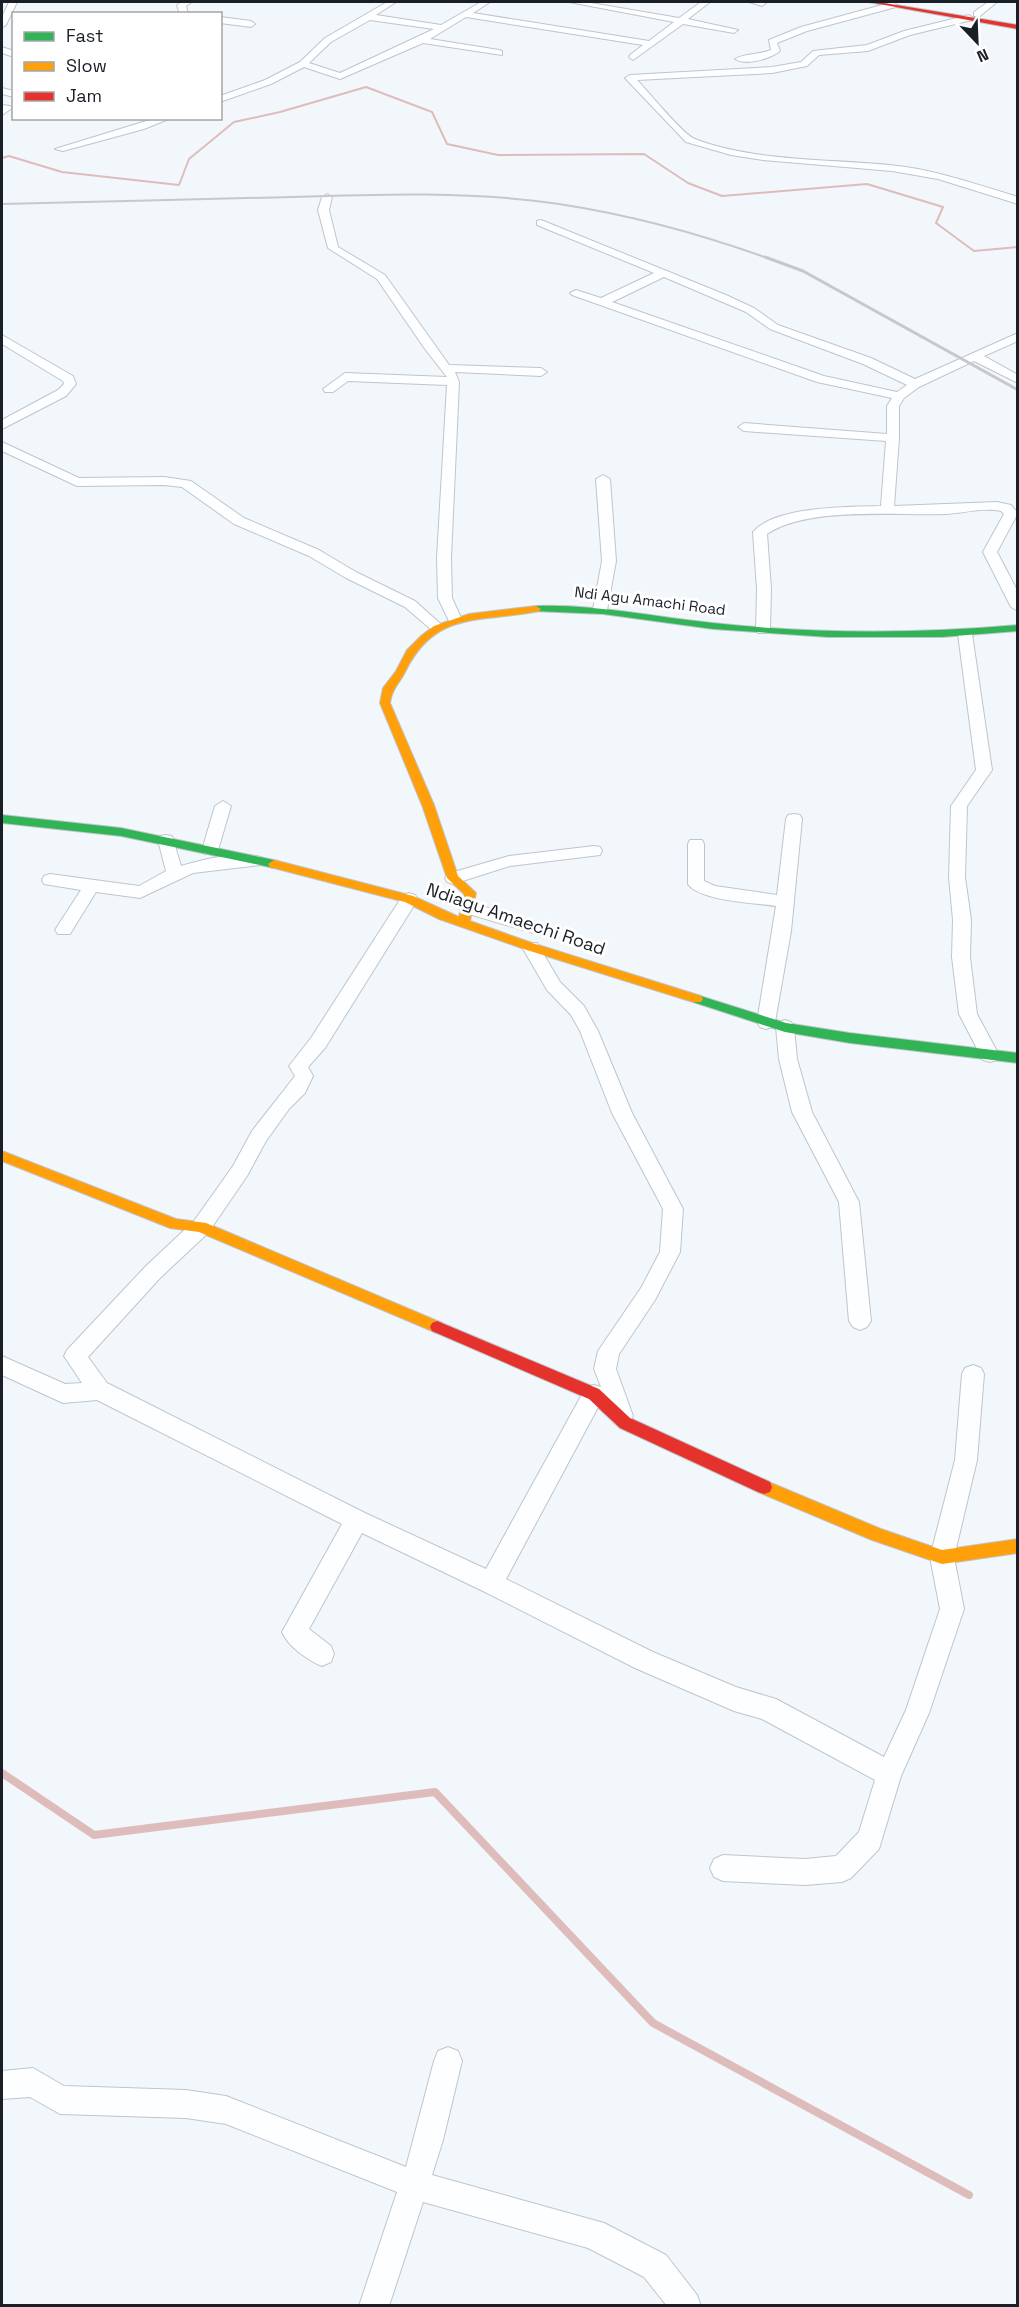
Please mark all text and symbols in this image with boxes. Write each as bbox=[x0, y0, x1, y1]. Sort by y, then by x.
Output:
legend bbox=[12, 12, 222, 120]
north arrow bbox=[947, 12, 1007, 72]
text: Fast bbox=[66, 24, 103, 47]
text: N bbox=[974, 44, 992, 67]
text: Slow bbox=[66, 54, 107, 77]
text: Jam bbox=[66, 84, 102, 107]
street label: Ndi Agu Amachi Road bbox=[573, 582, 727, 619]
street label: Ndiagu Amaechi Road bbox=[424, 877, 609, 960]

